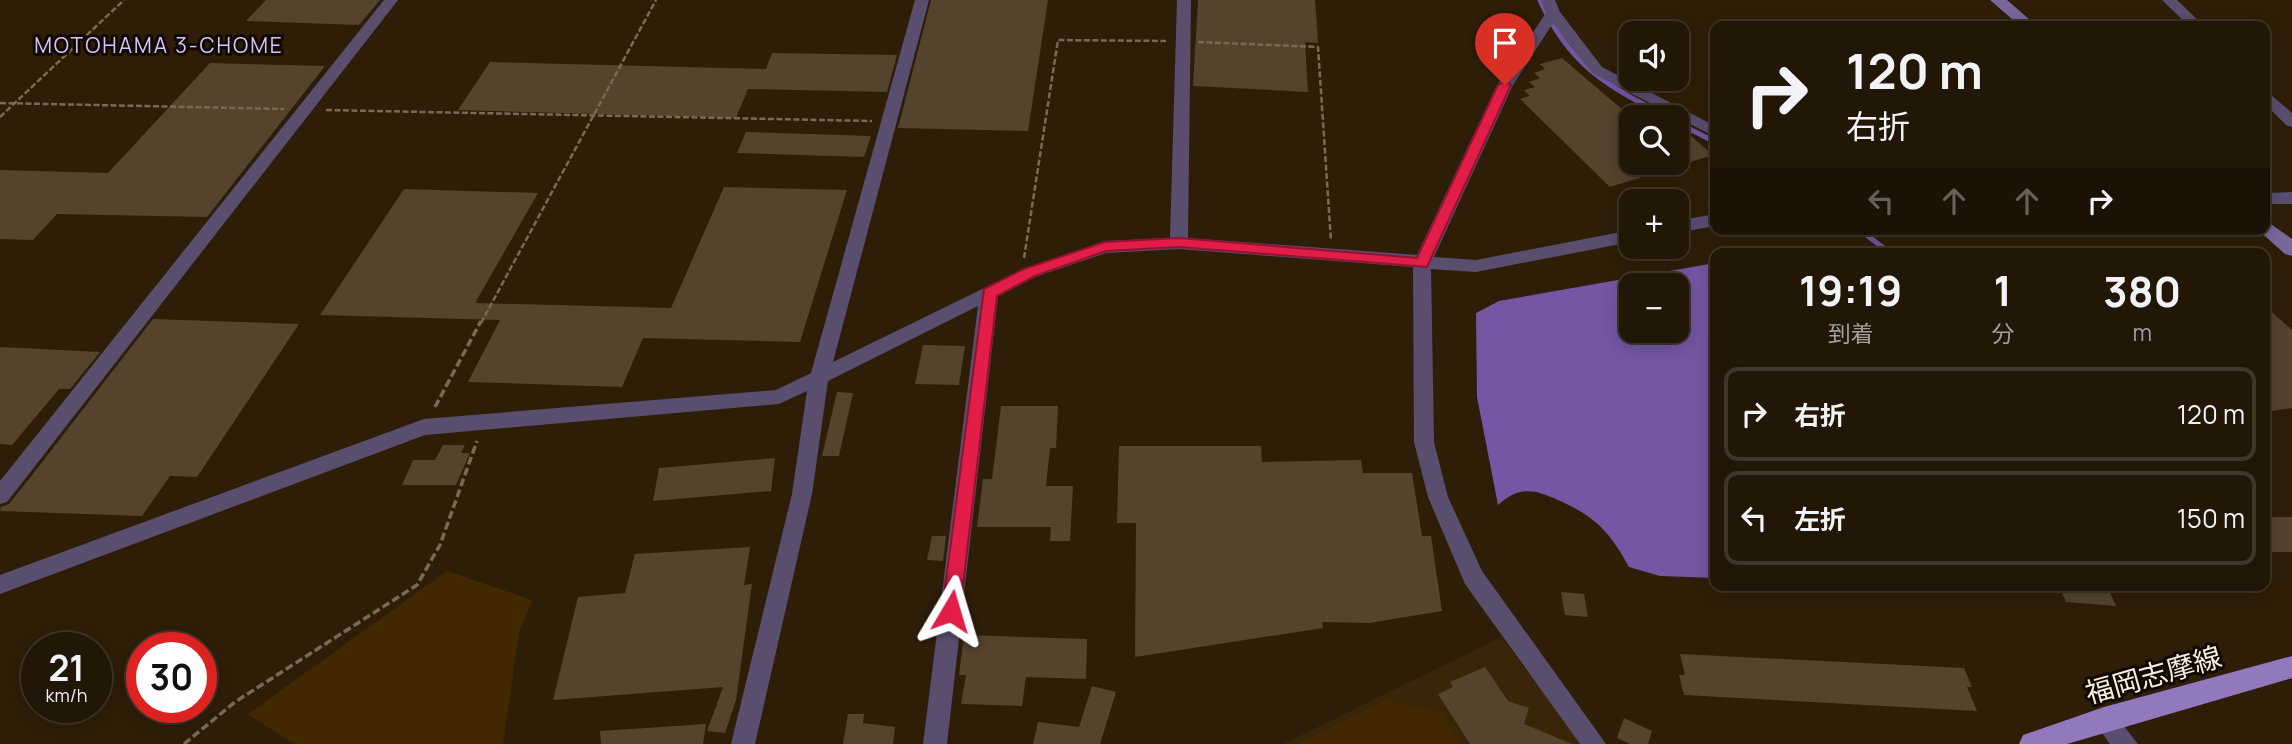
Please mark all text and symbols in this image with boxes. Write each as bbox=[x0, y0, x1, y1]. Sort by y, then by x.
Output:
pin bbox=[1475, 13, 1535, 85]
map controls bbox=[1619, 21, 1689, 343]
button: sound bbox=[1619, 21, 1689, 91]
icon: arrive bbox=[1486, 24, 1524, 62]
district label: MOTOHAMA 3-CHOME bbox=[34, 31, 284, 59]
text: 120 m bbox=[1846, 37, 1983, 104]
icon: right bbox=[1731, 49, 1822, 140]
text: 右折 bbox=[1846, 104, 1910, 148]
button: search bbox=[1619, 105, 1689, 175]
icon: left bbox=[1862, 182, 1900, 220]
icon: ahead bbox=[1935, 182, 1973, 220]
icon: ahead bbox=[2008, 182, 2046, 220]
icon: right bbox=[2081, 182, 2119, 220]
button: + bbox=[1619, 189, 1689, 259]
text: 19:19 bbox=[1799, 261, 1902, 319]
text: 1 bbox=[1994, 261, 2012, 319]
text: 380 bbox=[2103, 262, 2181, 320]
button: − bbox=[1619, 273, 1689, 343]
text: m bbox=[2132, 316, 2152, 348]
text: 到着 bbox=[1828, 317, 1874, 349]
text: 分 bbox=[1991, 317, 2014, 349]
icon: right bbox=[1735, 395, 1773, 433]
text: 120 m bbox=[2177, 396, 2245, 432]
text: 右折 bbox=[1794, 397, 1846, 433]
icon: left bbox=[1735, 499, 1773, 537]
text: 150 m bbox=[2177, 500, 2245, 536]
text: 左折 bbox=[1794, 501, 1846, 537]
position arrow bbox=[914, 574, 988, 648]
speed limit sign: 30 bbox=[126, 632, 217, 723]
street label: 福岡志摩線 bbox=[2080, 636, 2226, 712]
text: 21 bbox=[48, 644, 85, 692]
text: km/h bbox=[46, 683, 87, 707]

